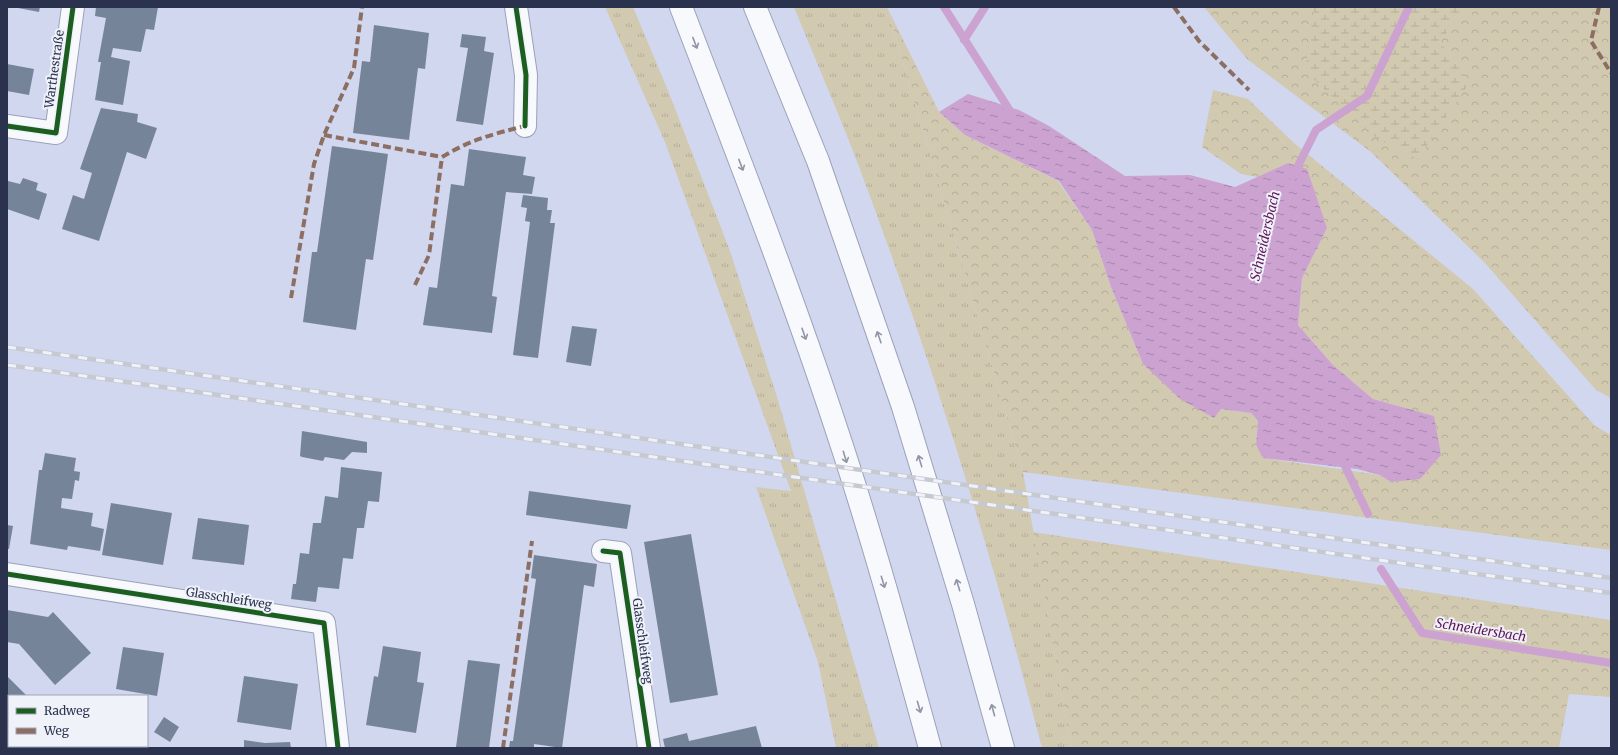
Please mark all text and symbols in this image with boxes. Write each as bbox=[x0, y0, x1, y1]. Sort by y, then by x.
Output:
street label: Warthestraße bbox=[41, 29, 67, 110]
one-way arrow bbox=[692, 37, 700, 49]
one-way arrow bbox=[738, 159, 746, 171]
water label: Schneidersbach bbox=[1246, 189, 1284, 282]
one-way arrow bbox=[801, 327, 808, 340]
one-way arrow bbox=[875, 332, 883, 344]
one-way arrow bbox=[842, 451, 849, 464]
one-way arrow bbox=[916, 455, 923, 468]
one-way arrow bbox=[880, 575, 887, 588]
one-way arrow bbox=[954, 579, 961, 592]
street label: Glasschleifweg bbox=[185, 584, 274, 612]
street label: Glasschleifweg bbox=[630, 597, 657, 686]
water label: Schneidersbach bbox=[1434, 614, 1528, 646]
legend bbox=[8, 695, 148, 747]
one-way arrow bbox=[915, 700, 923, 713]
text: Radweg bbox=[44, 703, 90, 718]
one-way arrow bbox=[989, 704, 996, 717]
text: Weg bbox=[43, 723, 70, 738]

